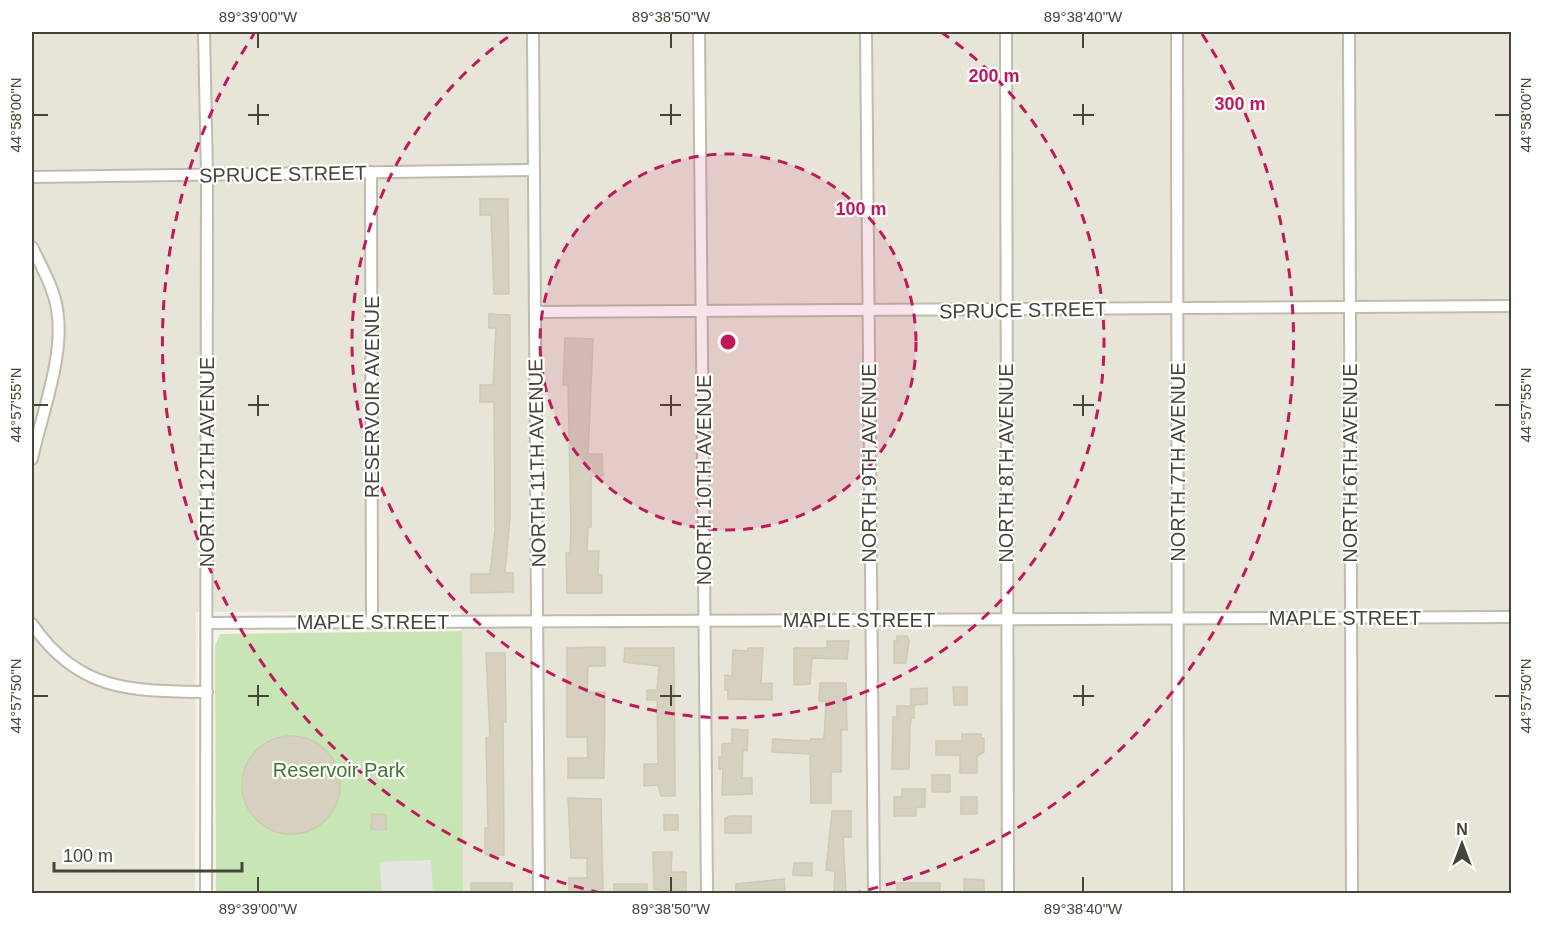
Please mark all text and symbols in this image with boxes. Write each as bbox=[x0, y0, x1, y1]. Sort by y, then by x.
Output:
text: 89°39'00"W bbox=[219, 8, 298, 25]
text: 89°38'50"W bbox=[632, 8, 711, 25]
text: 89°38'40"W bbox=[1044, 8, 1123, 25]
text: 200 m bbox=[968, 66, 1020, 86]
text: 44°58'00"N bbox=[7, 77, 24, 153]
text: 44°58'00"N bbox=[1517, 77, 1534, 153]
text: 300 m bbox=[1214, 94, 1266, 114]
street label: SPRUCE STREET bbox=[199, 162, 367, 186]
text: 100 m bbox=[835, 199, 887, 219]
street label: RESERVOIR AVENUE bbox=[361, 296, 383, 498]
street label: SPRUCE STREET bbox=[939, 298, 1107, 322]
centre of rings bbox=[718, 332, 738, 352]
street label: NORTH 12TH AVENUE bbox=[196, 357, 218, 567]
street label: NORTH 11TH AVENUE bbox=[524, 358, 550, 568]
street label: NORTH 7TH AVENUE bbox=[1167, 362, 1189, 562]
street label: NORTH 9TH AVENUE bbox=[858, 363, 880, 563]
street label: NORTH 8TH AVENUE bbox=[995, 363, 1017, 563]
street label: NORTH 6TH AVENUE bbox=[1339, 363, 1361, 563]
text: 44°57'55"N bbox=[7, 367, 24, 443]
text: 44°57'55"N bbox=[1517, 367, 1534, 443]
street label: NORTH 10TH AVENUE bbox=[693, 375, 715, 585]
street label: MAPLE STREET bbox=[1269, 607, 1421, 629]
street label: MAPLE STREET bbox=[783, 609, 935, 631]
street label: MAPLE STREET bbox=[297, 611, 449, 633]
text: 44°57'50"N bbox=[7, 658, 24, 734]
text: 44°57'50"N bbox=[1517, 658, 1534, 734]
park label: Reservoir Park bbox=[273, 759, 406, 781]
north arrow bbox=[1432, 814, 1492, 874]
text: N bbox=[1456, 821, 1468, 838]
scale bar bbox=[54, 835, 242, 873]
text: 100 m bbox=[63, 846, 113, 866]
text: 89°39'00"W bbox=[219, 900, 298, 917]
text: 89°38'50"W bbox=[632, 900, 711, 917]
text: 89°38'40"W bbox=[1044, 900, 1123, 917]

